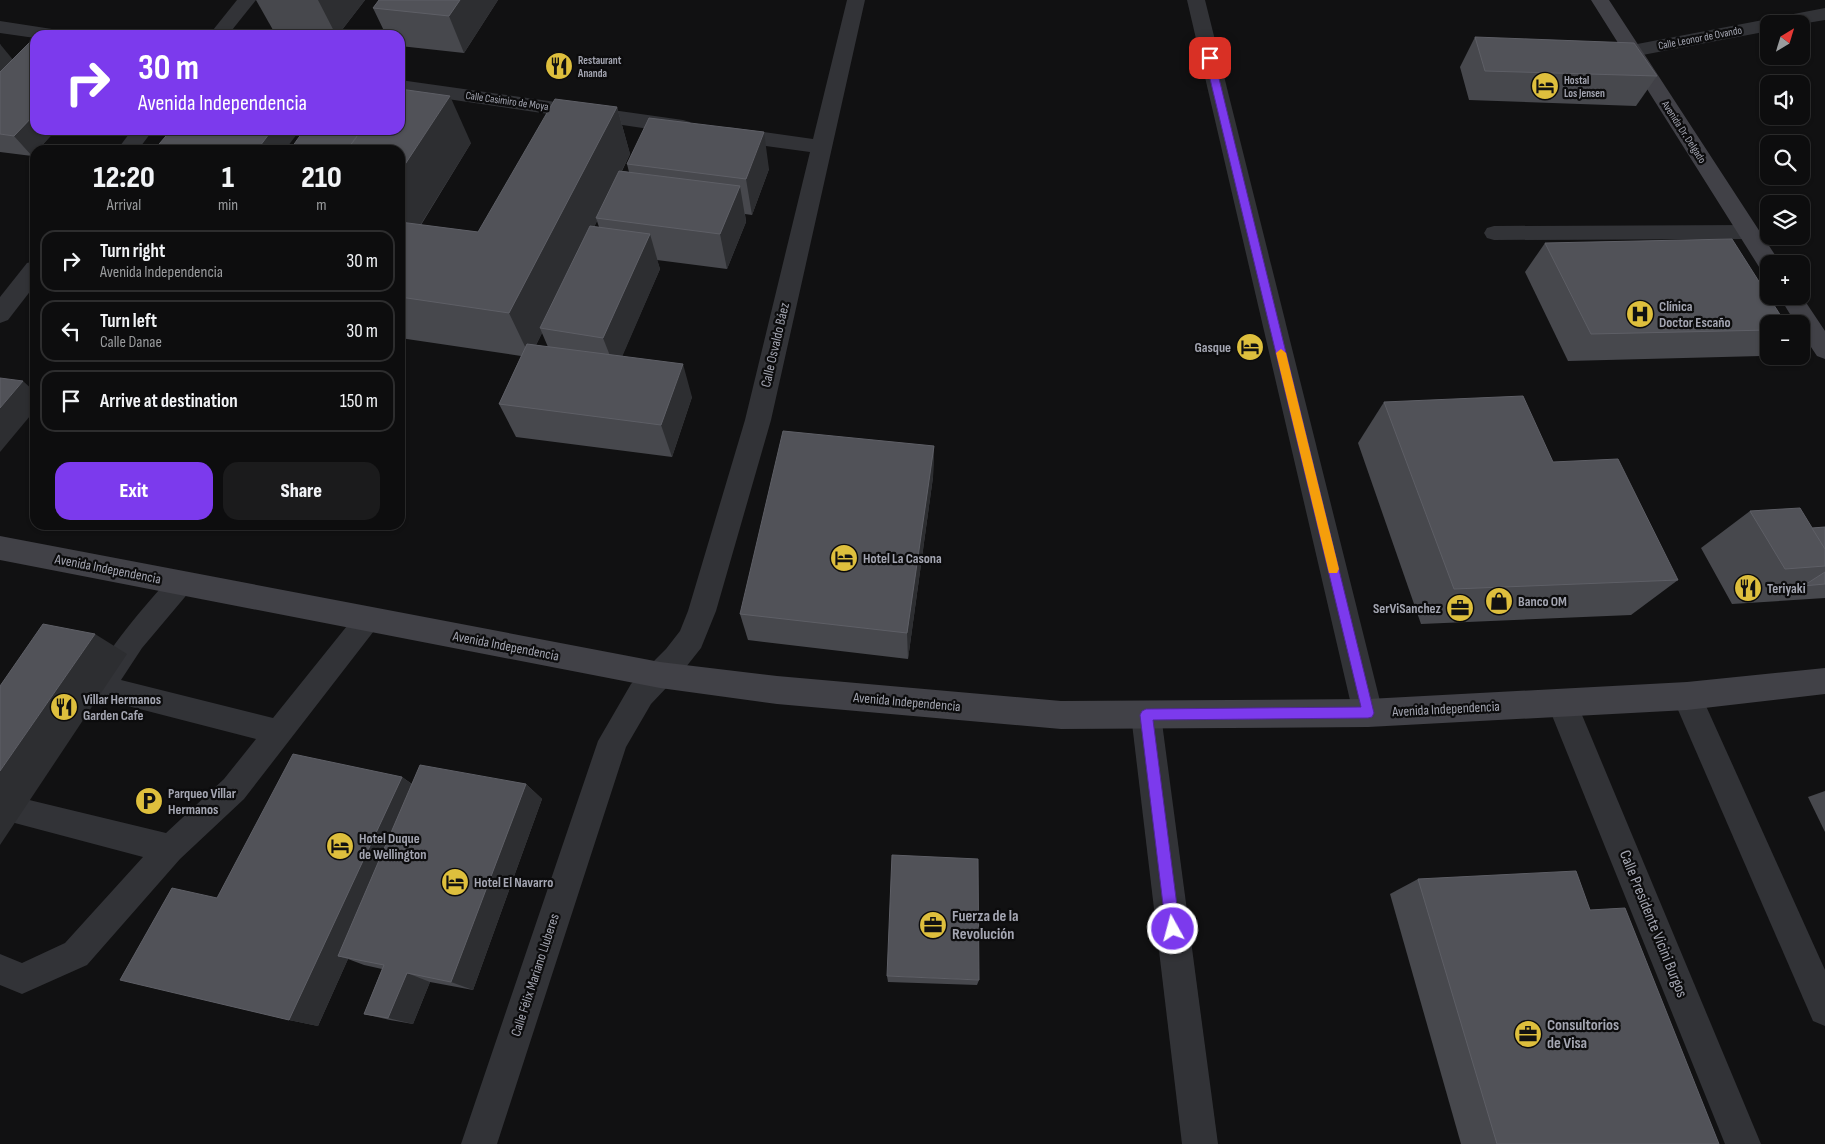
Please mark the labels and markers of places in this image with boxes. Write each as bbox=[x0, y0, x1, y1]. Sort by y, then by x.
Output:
pin bbox=[1189, 37, 1231, 79]
restaurant icon: Restaurant Ananda bbox=[544, 51, 574, 81]
place label: Restaurant Ananda bbox=[577, 54, 622, 80]
hotel icon: Hostal Los Jensen bbox=[1530, 71, 1560, 101]
place label: Hostal Los Jensen bbox=[1564, 74, 1605, 100]
place label: Clínica Doctor Escaño bbox=[1659, 298, 1731, 331]
hospital icon: Clínica Doctor Escaño bbox=[1625, 299, 1655, 329]
hotel icon: Gasque bbox=[1235, 332, 1265, 362]
place label: Gasque bbox=[1194, 339, 1231, 356]
hotel icon: Hotel La Casona bbox=[829, 543, 859, 573]
place label: Hotel La Casona bbox=[863, 550, 942, 567]
restaurant icon: Teriyaki bbox=[1733, 573, 1763, 603]
place label: Teriyaki bbox=[1767, 580, 1806, 597]
shop icon: Banco OM bbox=[1484, 586, 1514, 616]
office icon: SerViSanchez bbox=[1445, 593, 1475, 623]
place label: Banco OM bbox=[1518, 593, 1567, 610]
place label: SerViSanchez bbox=[1373, 600, 1442, 617]
place label: Villar Hermanos Garden Cafe bbox=[83, 691, 161, 724]
restaurant icon: Villar Hermanos Garden Cafe bbox=[49, 692, 79, 722]
place label: Parqueo Villar Hermanos bbox=[168, 785, 237, 818]
parking icon: Parqueo Villar Hermanos bbox=[134, 786, 164, 816]
place label: Hotel Duque de Wellington bbox=[359, 830, 426, 863]
hotel icon: Hotel Duque de Wellington bbox=[325, 831, 355, 861]
hotel icon: Hotel El Navarro bbox=[440, 867, 470, 897]
place label: Hotel El Navarro bbox=[474, 874, 553, 891]
place label: Fuerza de la Revolución bbox=[952, 907, 1019, 944]
office icon: Fuerza de la Revolución bbox=[918, 910, 948, 940]
place label: Consultorios de Visa bbox=[1547, 1016, 1619, 1053]
office icon: Consultorios de Visa bbox=[1513, 1019, 1543, 1049]

